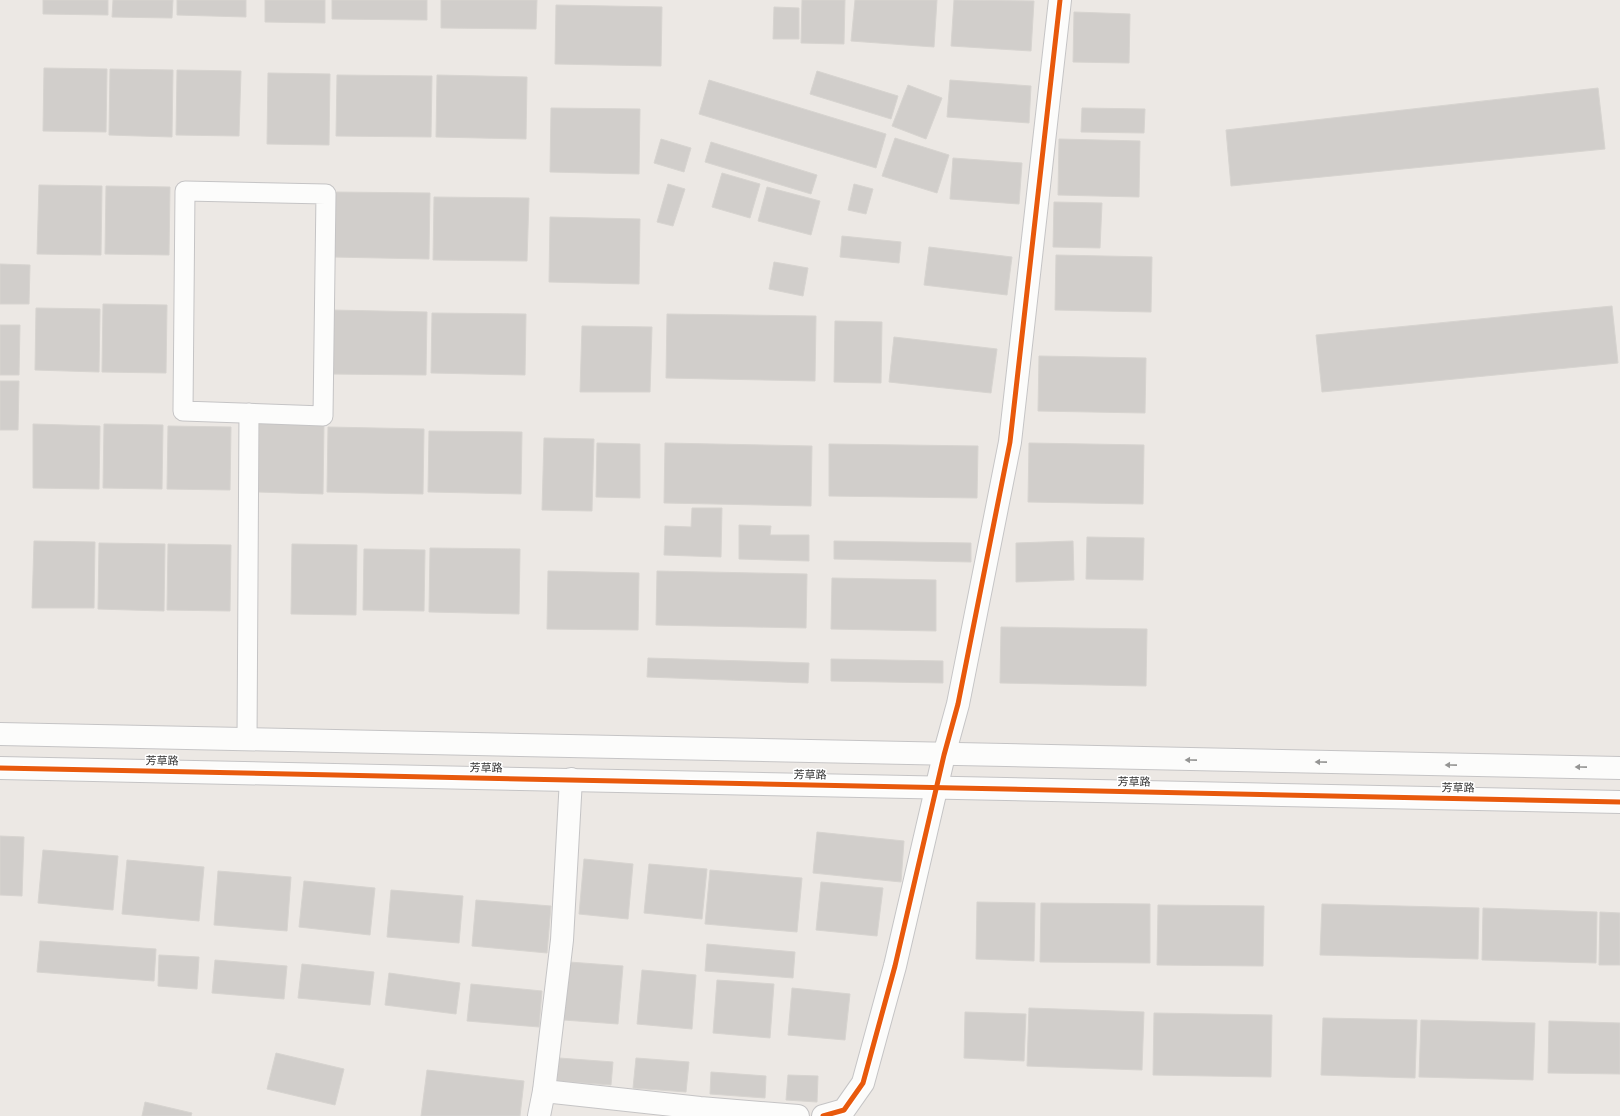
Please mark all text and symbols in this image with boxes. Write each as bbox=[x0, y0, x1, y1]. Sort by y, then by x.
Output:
street label: 芳草路 bbox=[145, 753, 179, 769]
one-way arrow bbox=[1185, 756, 1197, 763]
one-way arrow bbox=[1314, 759, 1327, 765]
street label: 芳草路 bbox=[469, 760, 503, 776]
one-way arrow bbox=[1444, 762, 1457, 768]
one-way arrow bbox=[1574, 764, 1587, 770]
street label: 芳草路 bbox=[793, 767, 827, 783]
street label: 芳草路 bbox=[1117, 774, 1151, 790]
street label: 芳草路 bbox=[1441, 780, 1475, 796]

